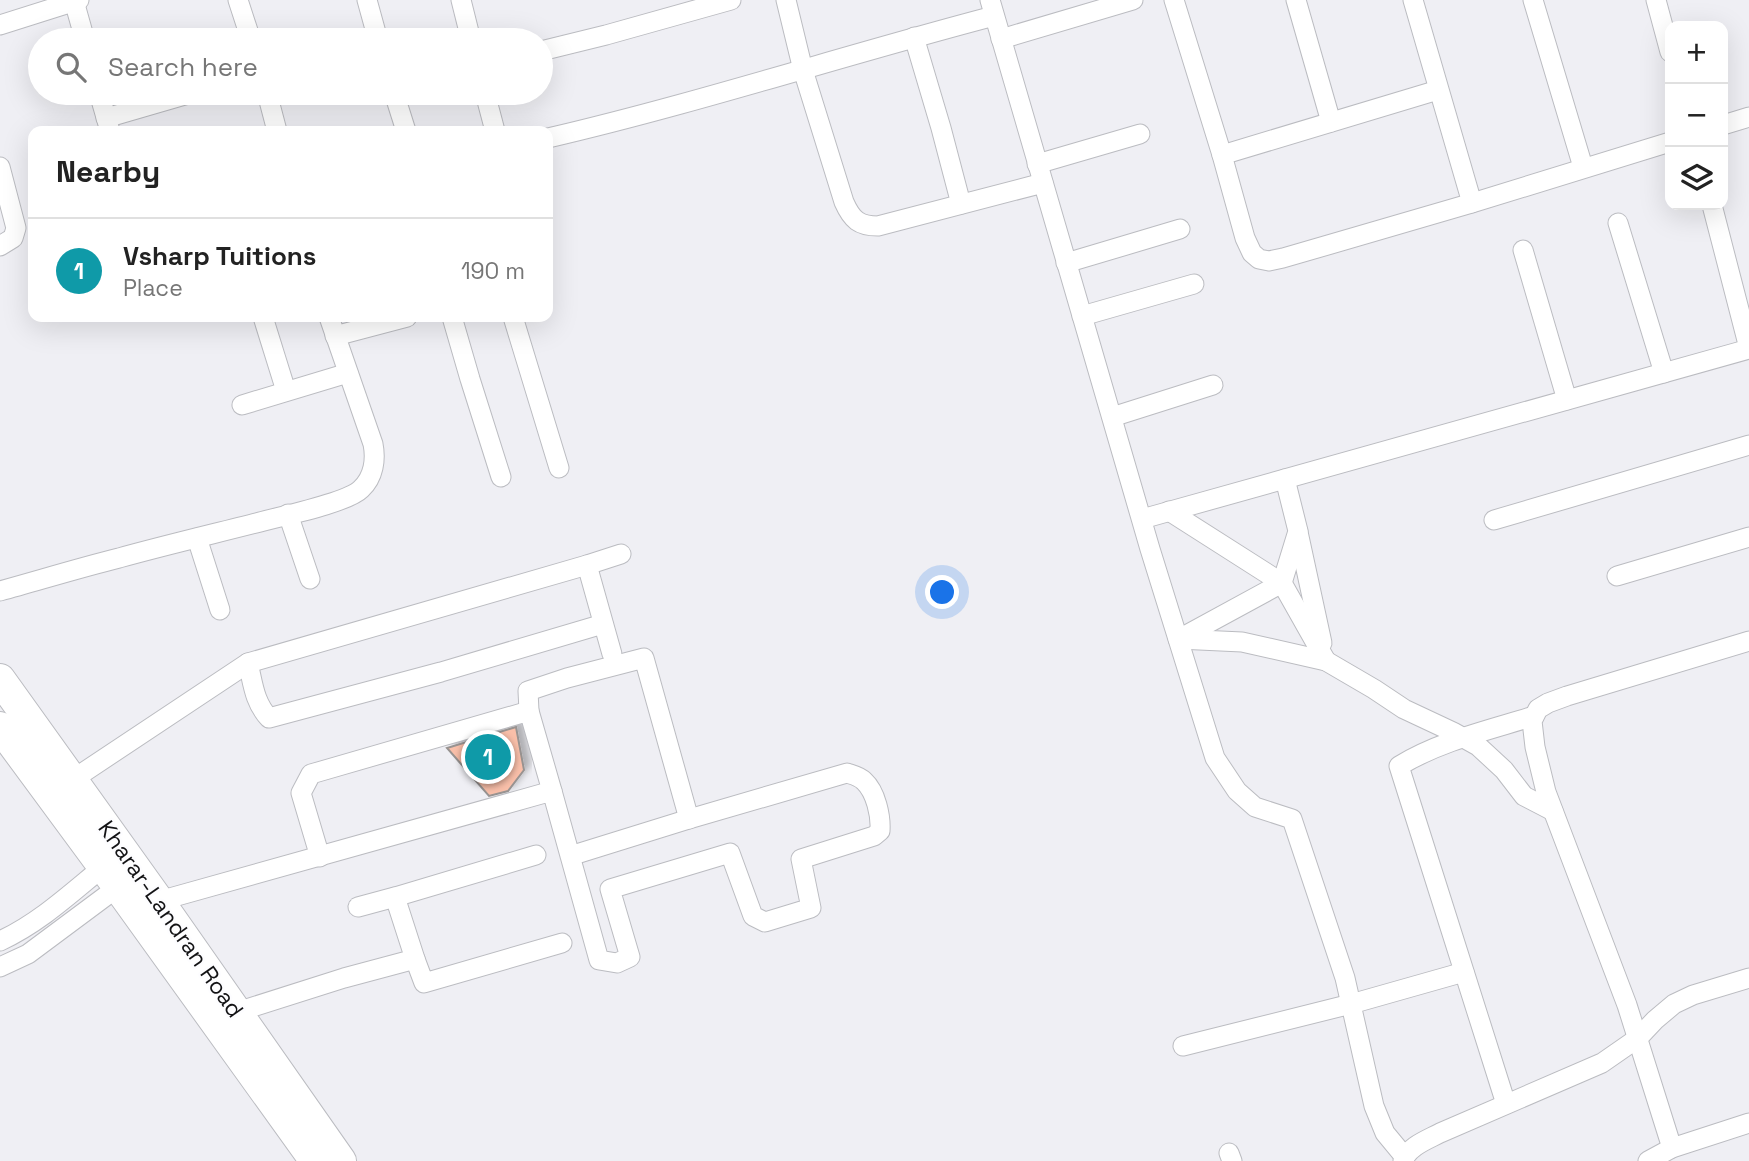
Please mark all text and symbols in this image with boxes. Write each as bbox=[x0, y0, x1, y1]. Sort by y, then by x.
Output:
map controls bbox=[1665, 21, 1728, 210]
button: + bbox=[1665, 21, 1728, 84]
search box bbox=[28, 28, 553, 105]
icon: search bbox=[52, 48, 90, 86]
text: Search here bbox=[108, 50, 258, 84]
button: − bbox=[1665, 84, 1728, 147]
button: layers bbox=[1665, 147, 1728, 210]
text: Nearby bbox=[56, 152, 160, 191]
text: Vsharp Tuitions bbox=[123, 239, 316, 273]
text: 1 bbox=[74, 256, 84, 286]
text: 190 m bbox=[461, 256, 525, 286]
text: Place bbox=[123, 273, 183, 303]
your location bbox=[925, 575, 959, 609]
pin: 1 bbox=[465, 731, 511, 783]
street label: Kharar-Landran Road bbox=[92, 814, 250, 1024]

